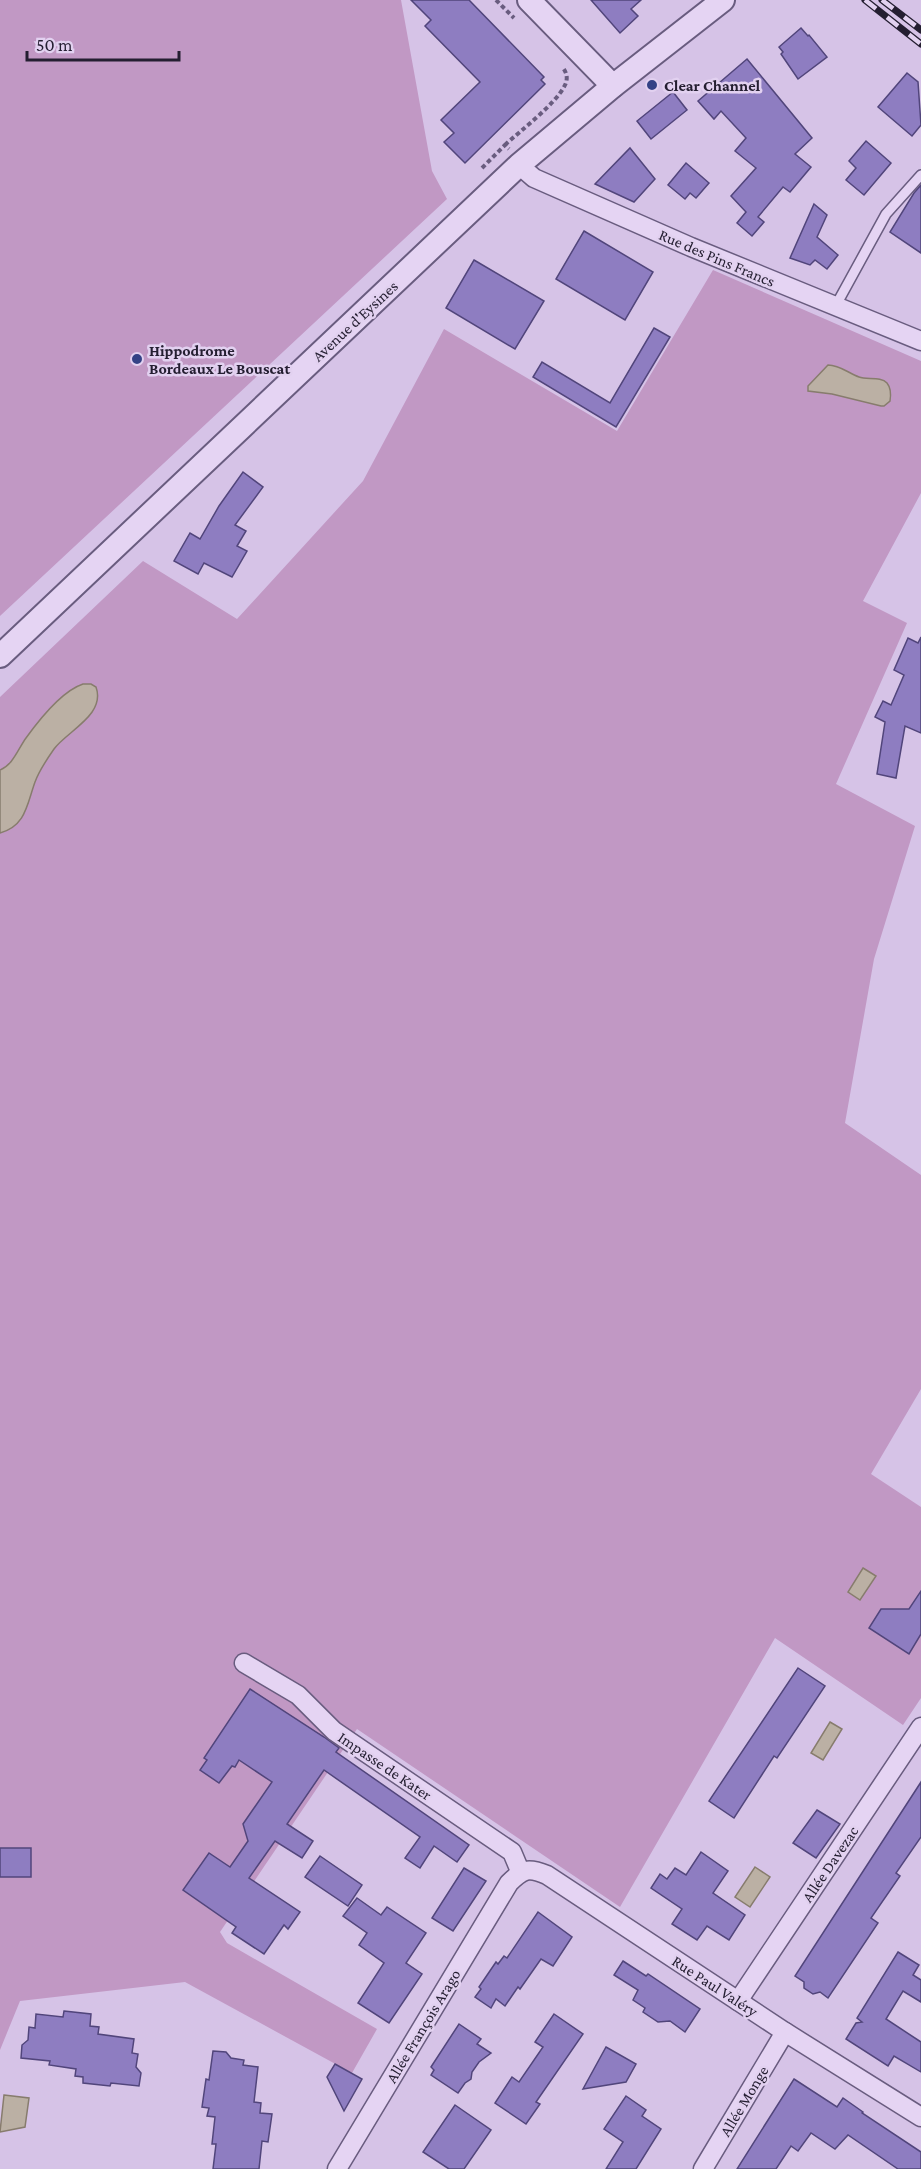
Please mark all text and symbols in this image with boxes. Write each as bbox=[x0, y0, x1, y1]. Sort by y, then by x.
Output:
scale bar bbox=[27, 24, 178, 62]
text: 50 m bbox=[36, 35, 73, 55]
place label: Clear Channel bbox=[664, 77, 761, 94]
marker: Clear Channel bbox=[645, 78, 659, 92]
street label: Rue des Pins Francs bbox=[657, 226, 777, 290]
street label: Avenue d'Eysines bbox=[309, 277, 402, 366]
place label: Hippodrome Bordeaux Le Bouscat bbox=[149, 342, 290, 377]
marker: Hippodrome Bordeaux Le Bouscat bbox=[130, 352, 144, 366]
street label: Impasse de Kater bbox=[335, 1729, 435, 1804]
street label: Allée Davezac bbox=[798, 1823, 862, 1905]
street label: Rue Paul Valéry bbox=[669, 1952, 761, 2021]
street label: Allée François Arago bbox=[382, 1966, 464, 2086]
street label: Allée Monge bbox=[716, 2063, 773, 2140]

